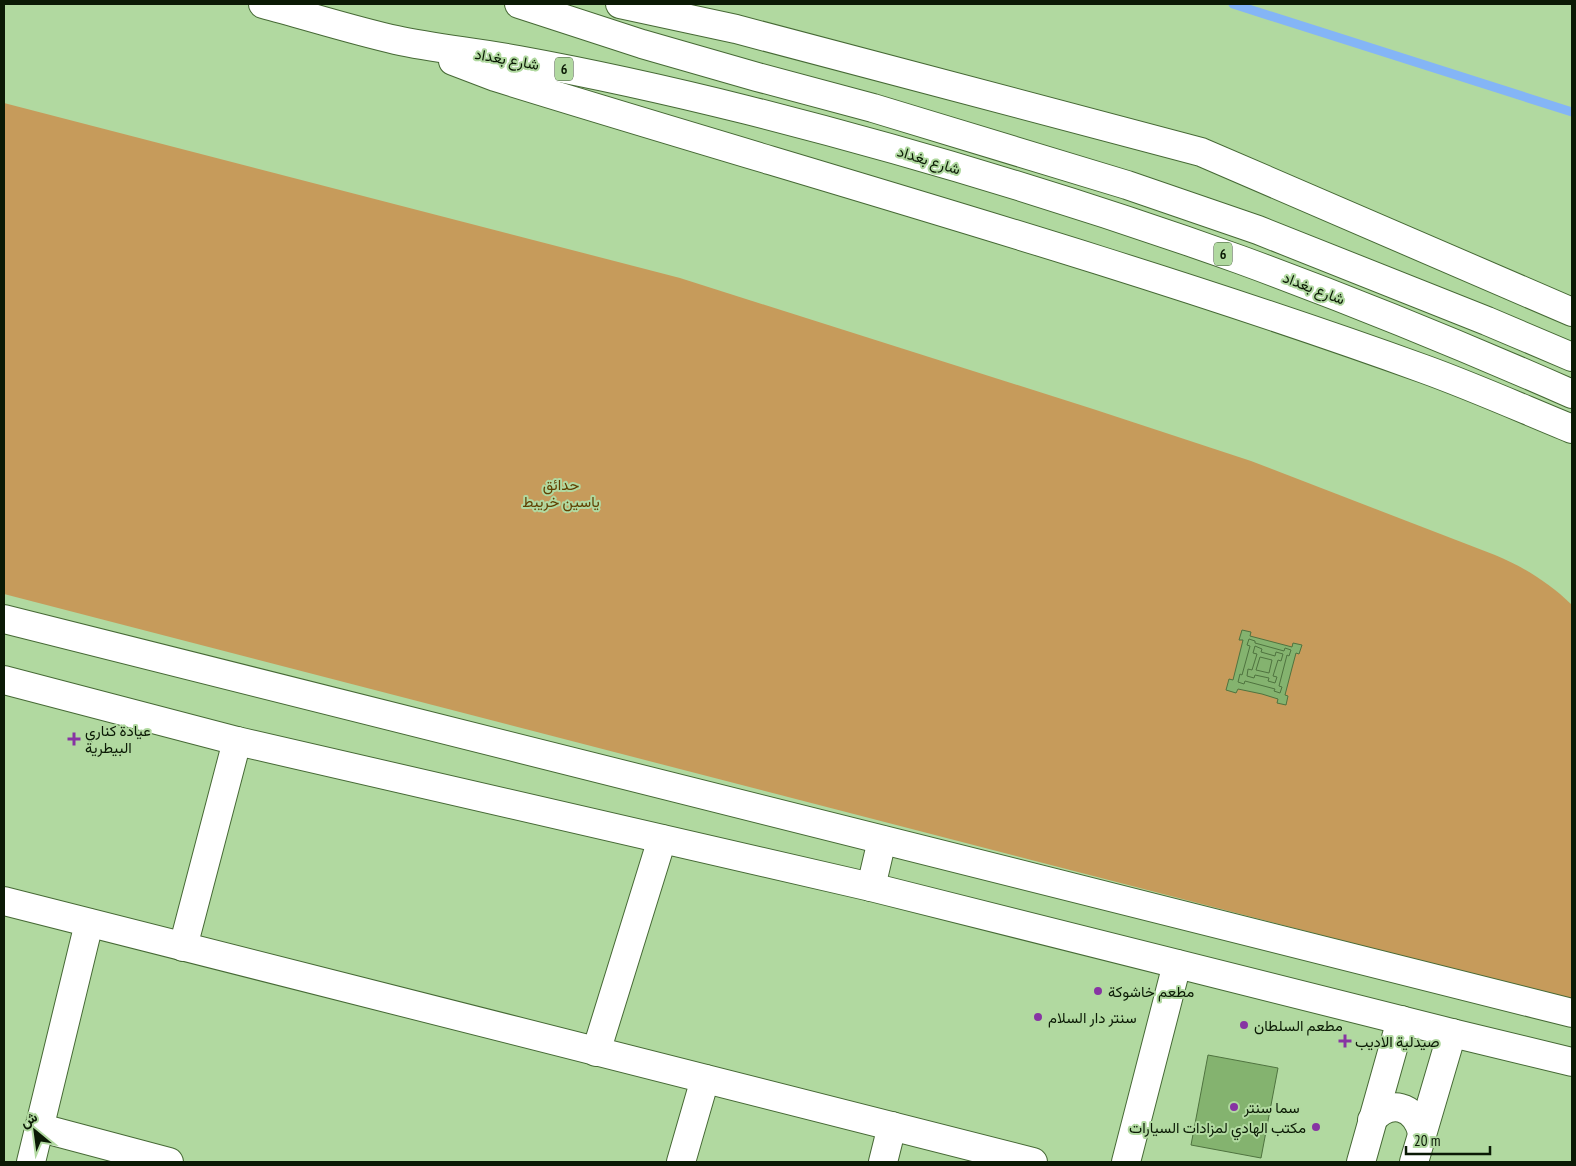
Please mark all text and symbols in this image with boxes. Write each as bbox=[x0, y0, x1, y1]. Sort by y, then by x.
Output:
street label: شارع بغداد bbox=[473, 44, 541, 76]
road number: 6 bbox=[555, 58, 573, 80]
street label: شارع بغداد bbox=[895, 141, 963, 181]
road number: 6 bbox=[1214, 242, 1232, 266]
street label: شارع بغداد bbox=[1280, 267, 1348, 310]
park label: حدائق ياسين خريبط bbox=[522, 475, 600, 512]
place label: عيادة كناري البيطرية bbox=[85, 721, 151, 757]
marker: عيادة كناري البيطرية bbox=[67, 732, 81, 746]
place label: مطعم خاشوكة bbox=[1108, 982, 1194, 1002]
marker: مطعم خاشوكة bbox=[1092, 985, 1104, 997]
place label: سنتر دار السلام bbox=[1048, 1008, 1137, 1028]
marker: سنتر دار السلام bbox=[1032, 1011, 1044, 1023]
place label: مطعم السلطان bbox=[1254, 1016, 1343, 1036]
marker: مطعم السلطان bbox=[1238, 1019, 1250, 1031]
place label: صيدلية الاديب bbox=[1355, 1032, 1439, 1051]
marker: صيدلية الاديب bbox=[1339, 1035, 1351, 1047]
place label: سما سنتر bbox=[1243, 1098, 1300, 1117]
marker: سما سنتر bbox=[1228, 1101, 1240, 1113]
north arrow bbox=[10, 1106, 60, 1156]
text: ش bbox=[17, 1108, 41, 1132]
place label: مكتب الهادي لمزادات السيارات bbox=[1129, 1118, 1306, 1141]
marker: مكتب الهادي لمزادات السيارات bbox=[1310, 1121, 1322, 1133]
scale bar bbox=[1406, 1124, 1490, 1156]
text: 20 m bbox=[1414, 1131, 1440, 1150]

